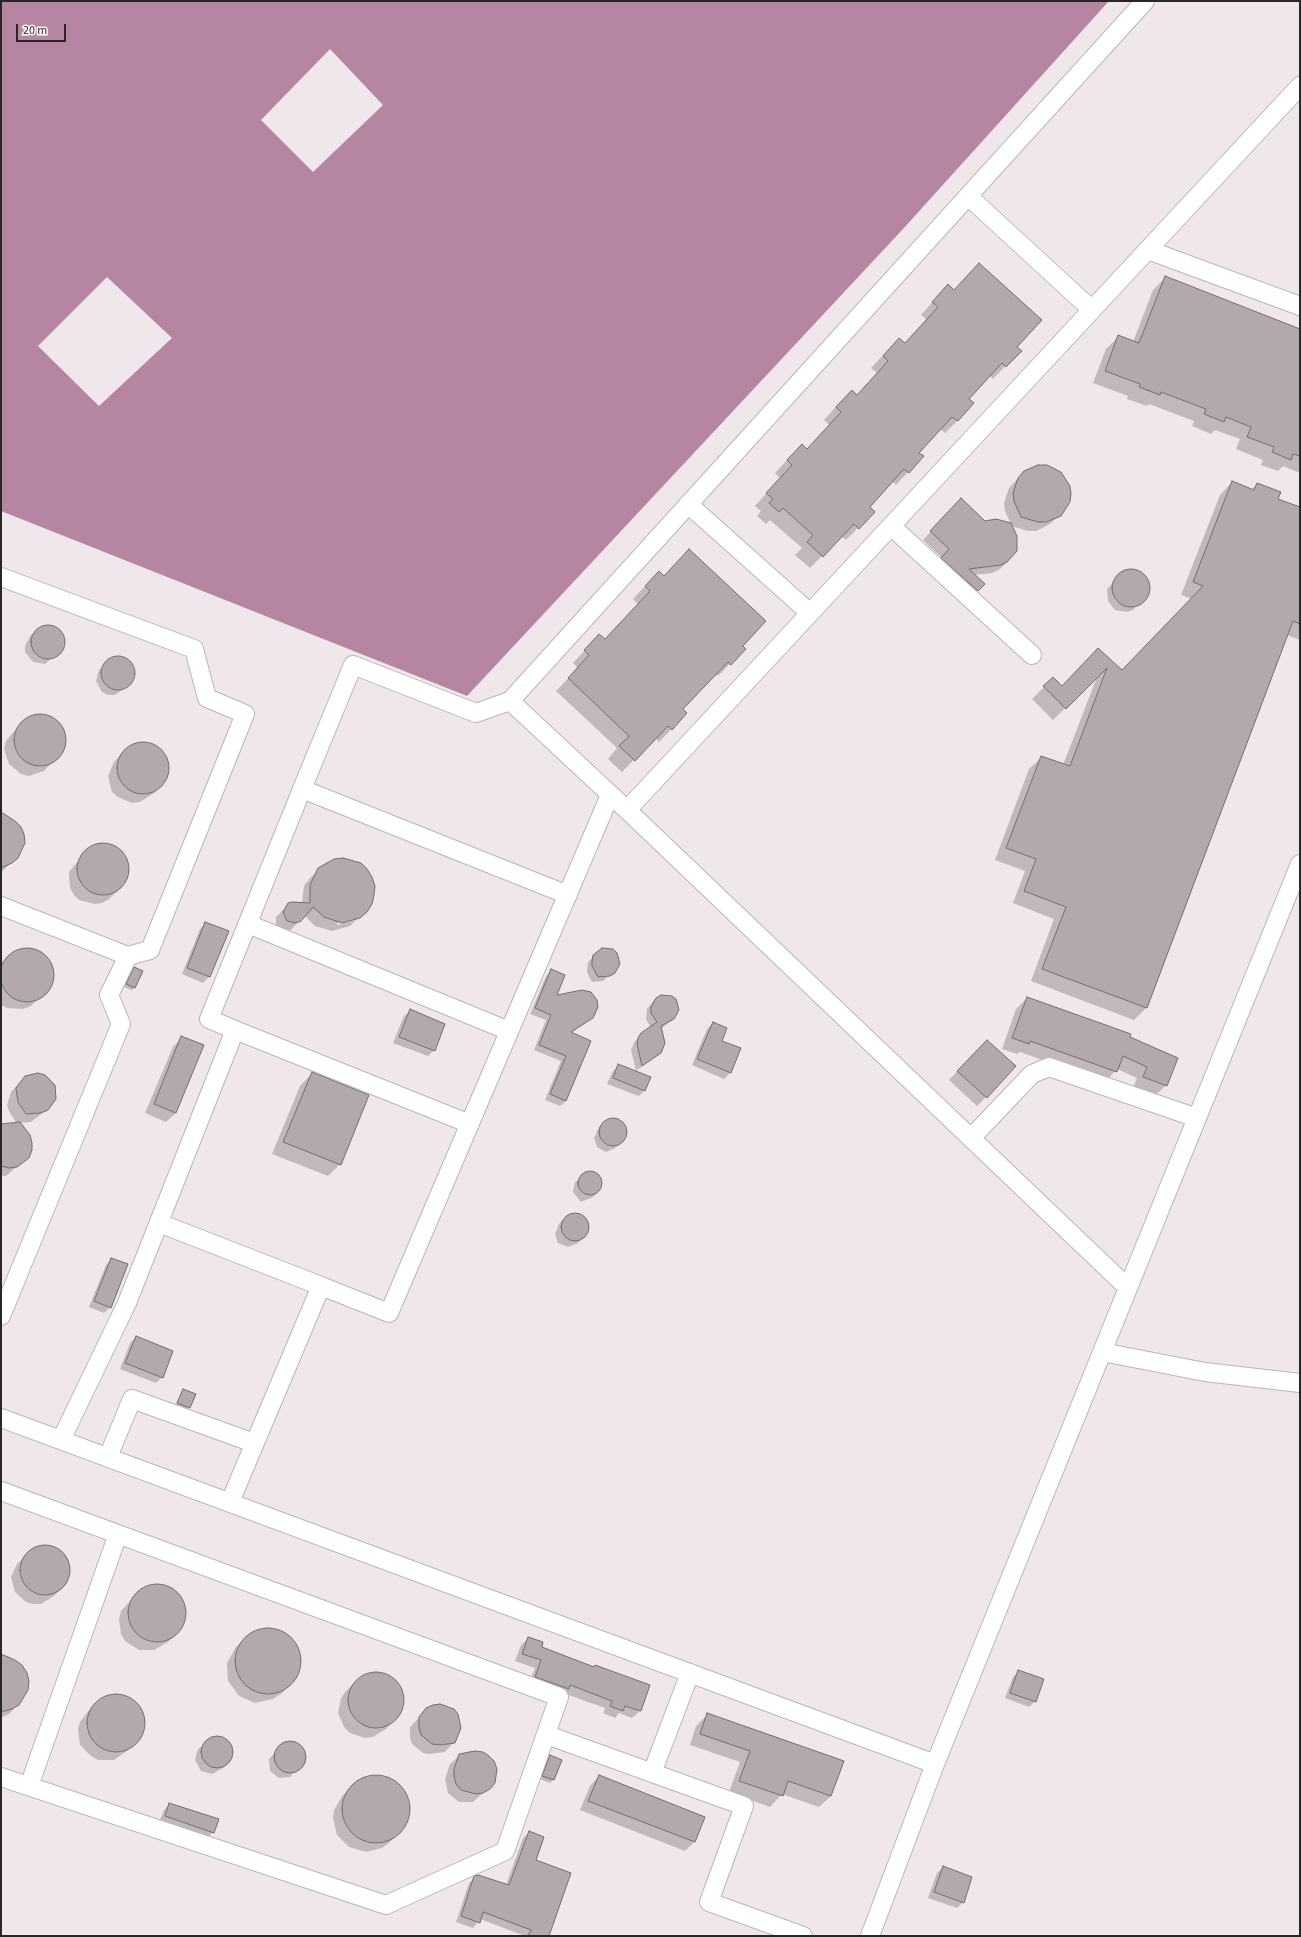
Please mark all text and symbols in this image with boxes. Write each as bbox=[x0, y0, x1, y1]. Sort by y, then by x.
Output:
scale bar bbox=[18, 16, 68, 42]
text: 20 m bbox=[23, 22, 47, 39]

